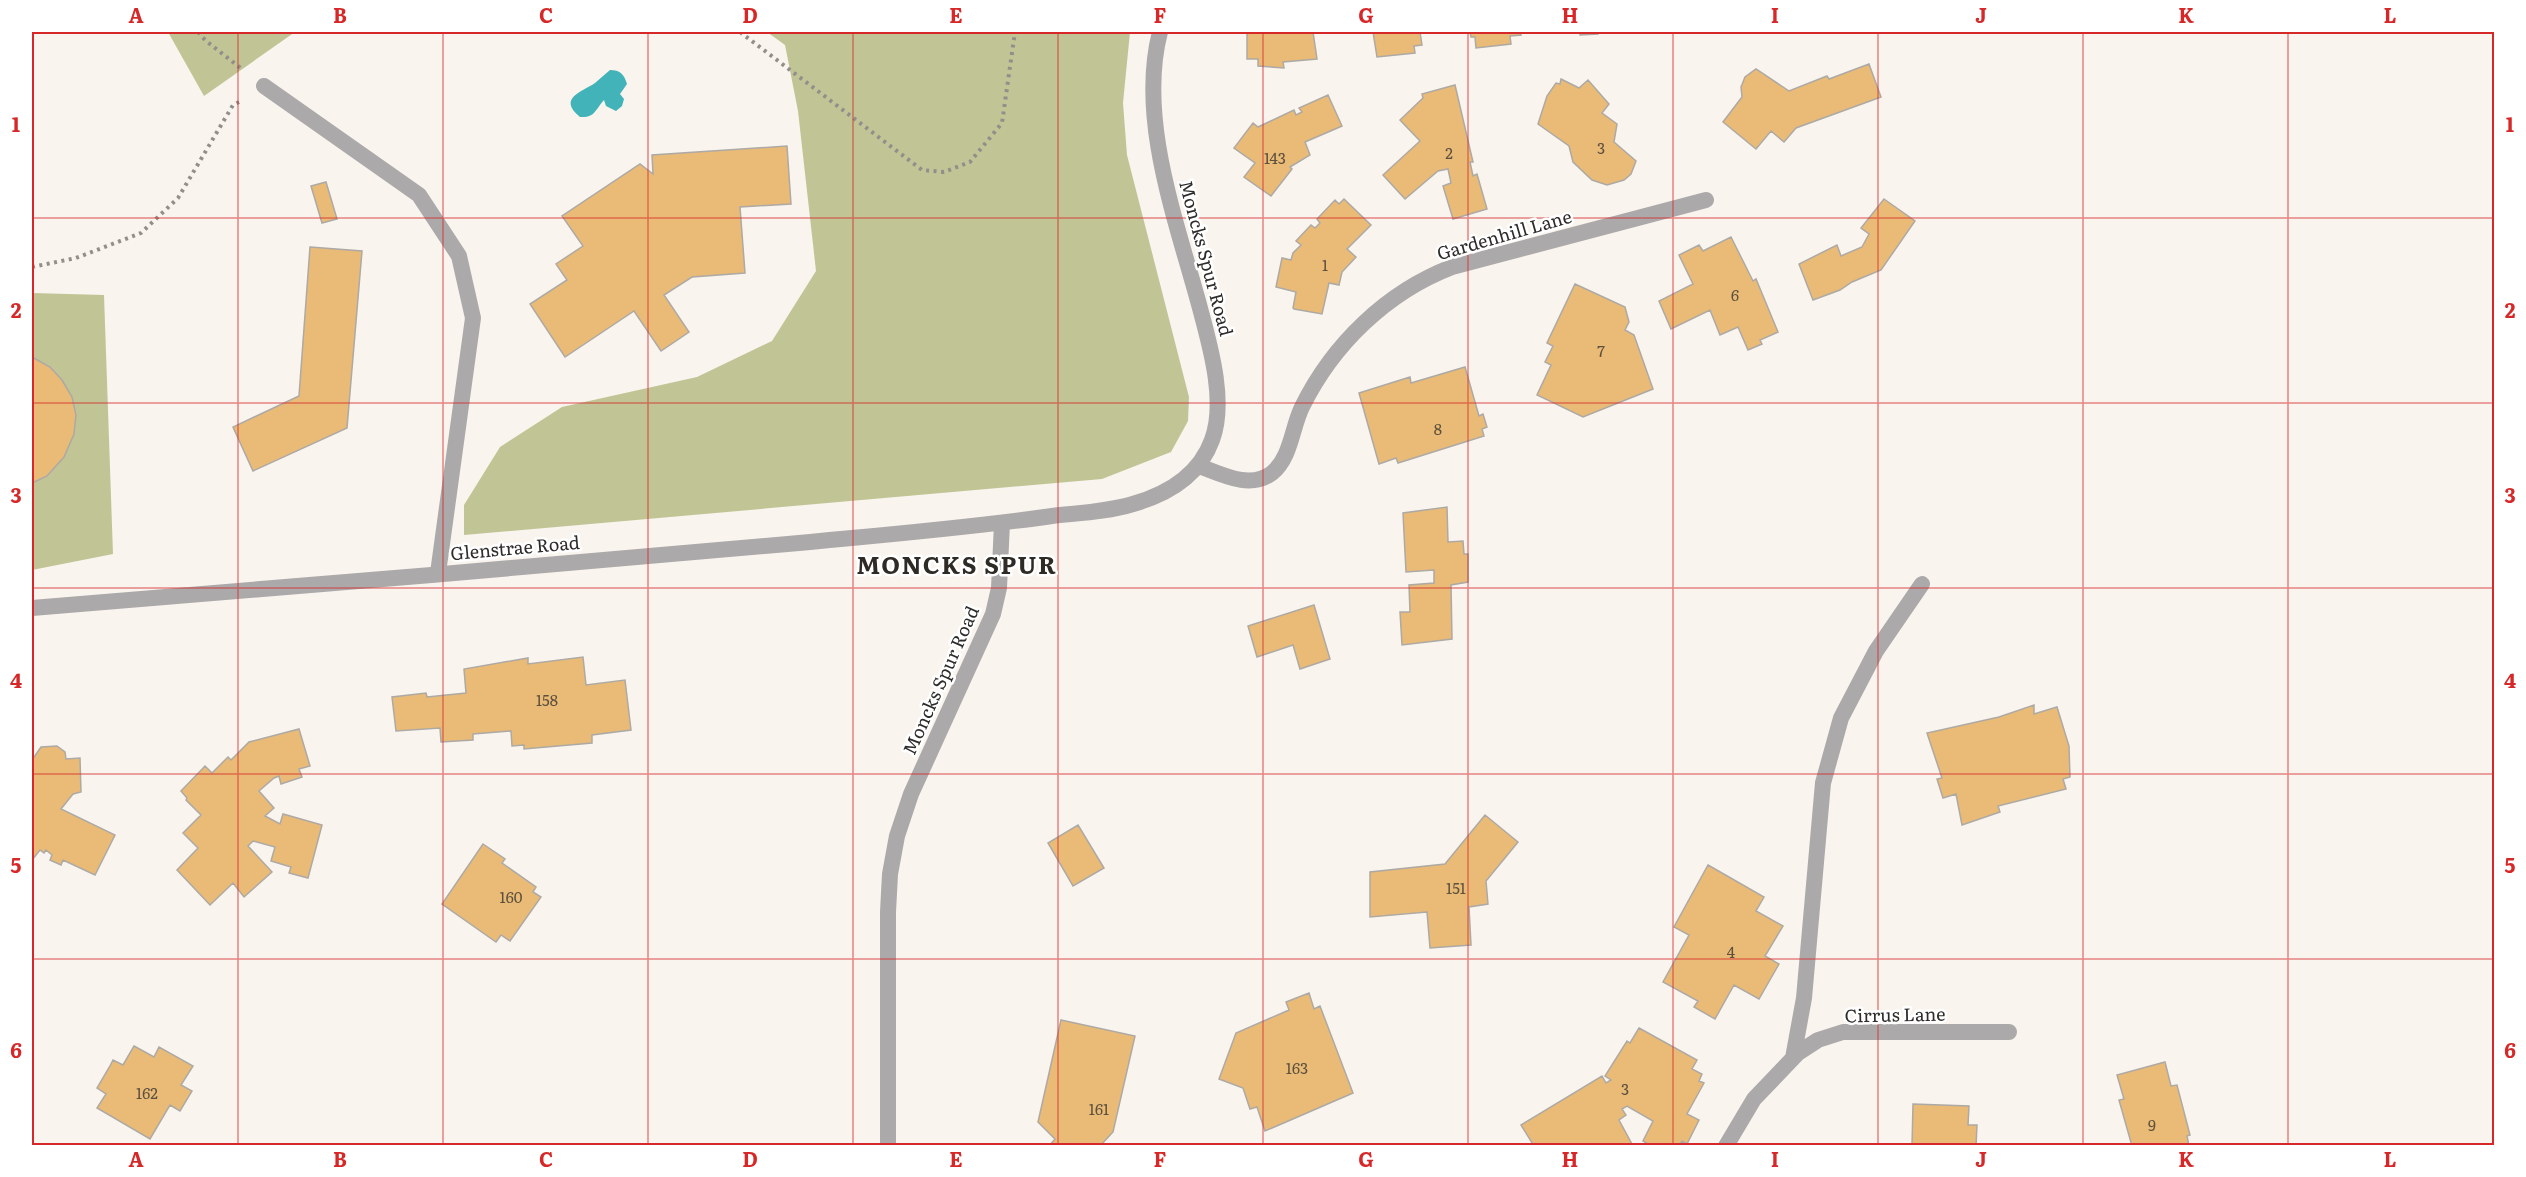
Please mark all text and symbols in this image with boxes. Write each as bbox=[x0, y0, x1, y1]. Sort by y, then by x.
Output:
text: A bbox=[128, 0, 144, 29]
text: B bbox=[333, 0, 347, 29]
text: C bbox=[539, 0, 553, 29]
text: D bbox=[742, 0, 758, 29]
text: E bbox=[949, 0, 963, 29]
text: F bbox=[1154, 0, 1167, 29]
text: G bbox=[1358, 0, 1374, 29]
text: H bbox=[1562, 0, 1578, 29]
text: I bbox=[1771, 0, 1779, 29]
text: J bbox=[1975, 0, 1987, 29]
text: K bbox=[2178, 0, 2194, 29]
text: L bbox=[2384, 0, 2397, 29]
text: 1 bbox=[12, 108, 20, 138]
text: 1 bbox=[2506, 108, 2514, 138]
house number: 3 bbox=[1597, 136, 1605, 159]
house number: 2 bbox=[1445, 141, 1453, 164]
house number: 143 bbox=[1264, 146, 1286, 169]
street label: Moncks Spur Road bbox=[1173, 177, 1241, 339]
street label: Gardenhill Lane bbox=[1433, 202, 1575, 266]
house number: 1 bbox=[1322, 253, 1328, 276]
house number: 6 bbox=[1731, 283, 1739, 306]
text: 2 bbox=[11, 294, 22, 324]
text: 2 bbox=[2505, 294, 2516, 324]
house number: 7 bbox=[1597, 339, 1605, 362]
house number: 8 bbox=[1434, 417, 1442, 440]
text: 3 bbox=[10, 479, 22, 509]
text: 3 bbox=[2504, 479, 2516, 509]
street label: Glenstrae Road bbox=[449, 528, 581, 566]
district label: MONCKS SPUR bbox=[857, 546, 1057, 581]
street label: Moncks Spur Road bbox=[895, 601, 985, 759]
text: 4 bbox=[10, 664, 22, 694]
text: 4 bbox=[2504, 664, 2516, 694]
house number: 158 bbox=[536, 688, 558, 711]
text: 5 bbox=[11, 849, 22, 879]
text: 5 bbox=[2505, 849, 2516, 879]
house number: 151 bbox=[1446, 876, 1466, 899]
house number: 160 bbox=[500, 885, 523, 908]
house number: 4 bbox=[1727, 940, 1735, 963]
street label: Cirrus Lane bbox=[1844, 1000, 1946, 1028]
text: 6 bbox=[10, 1034, 22, 1064]
text: 6 bbox=[2504, 1034, 2516, 1064]
house number: 163 bbox=[1286, 1056, 1308, 1079]
house number: 3 bbox=[1621, 1077, 1629, 1100]
house number: 162 bbox=[136, 1081, 158, 1104]
house number: 161 bbox=[1089, 1097, 1109, 1120]
house number: 9 bbox=[2148, 1113, 2156, 1136]
text: A bbox=[128, 1143, 144, 1173]
text: B bbox=[333, 1143, 347, 1173]
text: C bbox=[539, 1143, 553, 1173]
text: D bbox=[742, 1143, 758, 1173]
text: E bbox=[949, 1143, 963, 1173]
text: F bbox=[1154, 1143, 1167, 1173]
text: G bbox=[1358, 1143, 1374, 1173]
text: H bbox=[1562, 1143, 1578, 1173]
text: I bbox=[1771, 1143, 1779, 1173]
text: J bbox=[1975, 1143, 1987, 1173]
text: K bbox=[2178, 1143, 2194, 1173]
text: L bbox=[2384, 1143, 2397, 1173]

